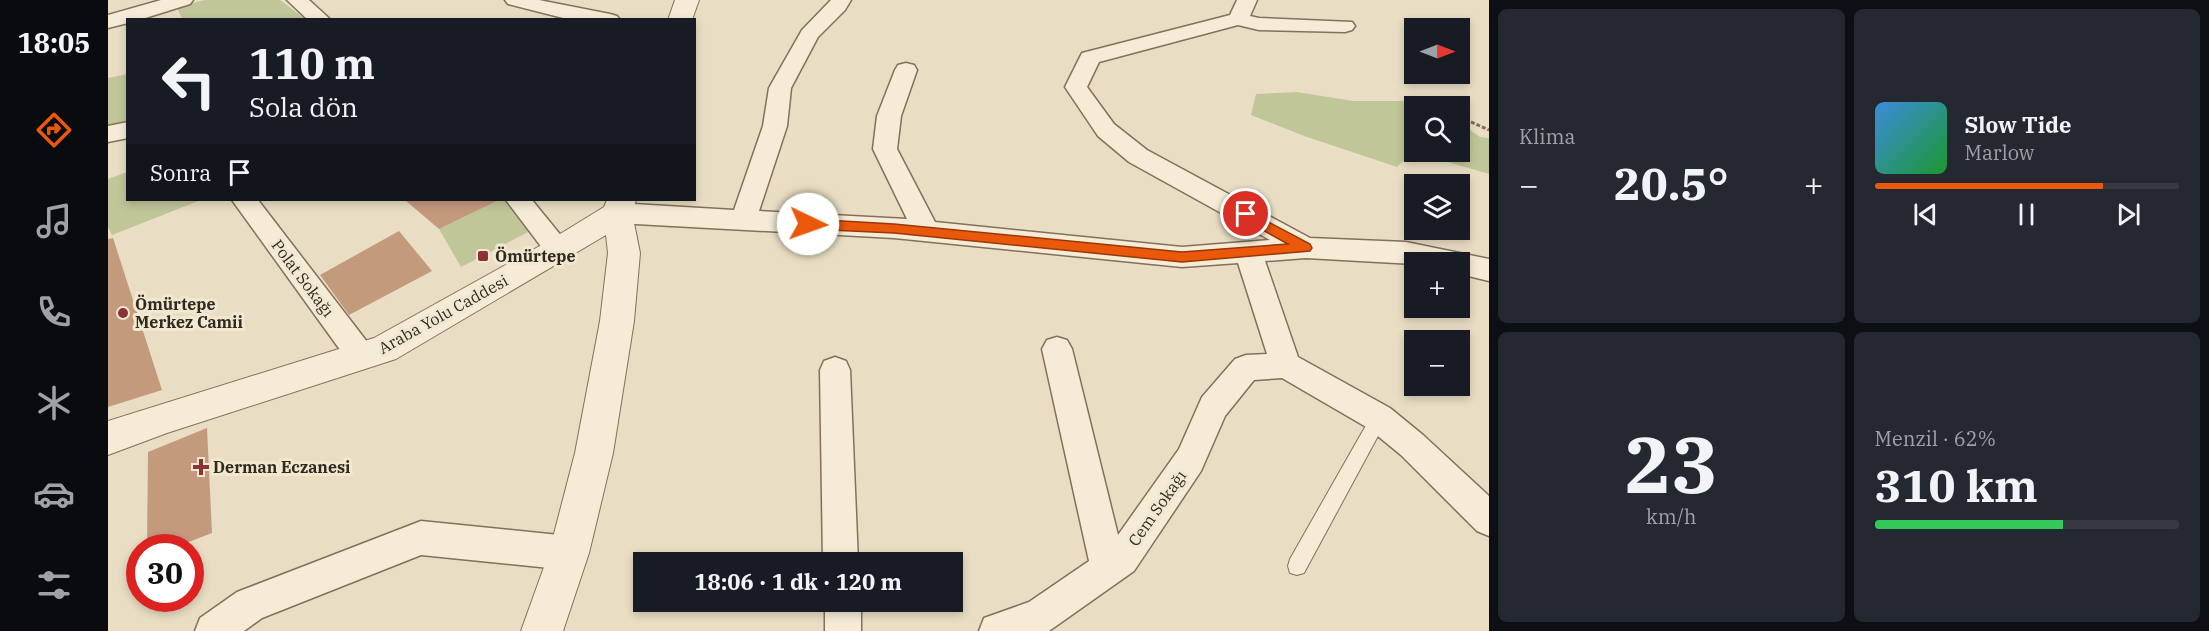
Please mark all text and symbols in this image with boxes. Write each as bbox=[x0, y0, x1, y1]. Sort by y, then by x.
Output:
north arrow bbox=[1404, 18, 1470, 84]
map controls bbox=[1404, 18, 1470, 396]
text: 18:05 bbox=[18, 25, 90, 60]
text: 110 m bbox=[249, 36, 375, 91]
icon: left bbox=[150, 42, 228, 120]
text: Sola dön bbox=[249, 89, 358, 124]
button: search bbox=[1404, 96, 1470, 162]
icon: directions bbox=[33, 109, 75, 151]
text: Slow Tide bbox=[1965, 110, 2071, 139]
text: Klima bbox=[1519, 123, 1575, 150]
text: Marlow bbox=[1965, 139, 2034, 166]
text: 20.5° bbox=[1614, 154, 1729, 212]
icon: arrive bbox=[223, 156, 256, 189]
text: Sonra bbox=[150, 158, 211, 187]
text: − bbox=[1519, 163, 1539, 206]
text: + bbox=[1804, 163, 1824, 206]
button: layers bbox=[1404, 174, 1470, 240]
pin bbox=[1220, 188, 1271, 239]
position arrow bbox=[776, 192, 840, 256]
icon: arrive bbox=[1229, 197, 1262, 230]
icon: previous bbox=[1909, 198, 1942, 231]
icon: pause bbox=[2010, 198, 2043, 231]
icon: next bbox=[2112, 198, 2145, 231]
icon: music bbox=[33, 200, 75, 242]
street label: Polat Sokağı bbox=[267, 235, 339, 321]
place label: Ömürtepe bbox=[495, 246, 575, 266]
marker: Ömürtepe bbox=[476, 249, 490, 263]
button: + bbox=[1404, 252, 1470, 318]
street label: Araba Yolu Caddesi bbox=[375, 270, 511, 358]
icon: phone bbox=[33, 291, 75, 333]
place label: Ömürtepe Merkez Camii bbox=[135, 294, 243, 332]
marker: Ömürtepe Merkez Camii bbox=[116, 306, 130, 320]
button: − bbox=[1404, 330, 1470, 396]
icon: climate bbox=[33, 382, 75, 424]
text: 23 bbox=[1624, 413, 1718, 514]
text: Menzil · 62% bbox=[1875, 425, 1996, 452]
text: 310 km bbox=[1875, 456, 2038, 514]
place label: Derman Eczanesi bbox=[213, 457, 350, 477]
marker: Derman Eczanesi bbox=[194, 460, 208, 474]
street label: Cem Sokağı bbox=[1124, 466, 1190, 550]
icon: car bbox=[33, 473, 75, 515]
text: km/h bbox=[1646, 503, 1697, 530]
speed limit sign: 30 bbox=[126, 534, 204, 612]
icon: filters bbox=[33, 564, 75, 606]
text: 18:06 · 1 dk · 120 m bbox=[694, 567, 902, 596]

